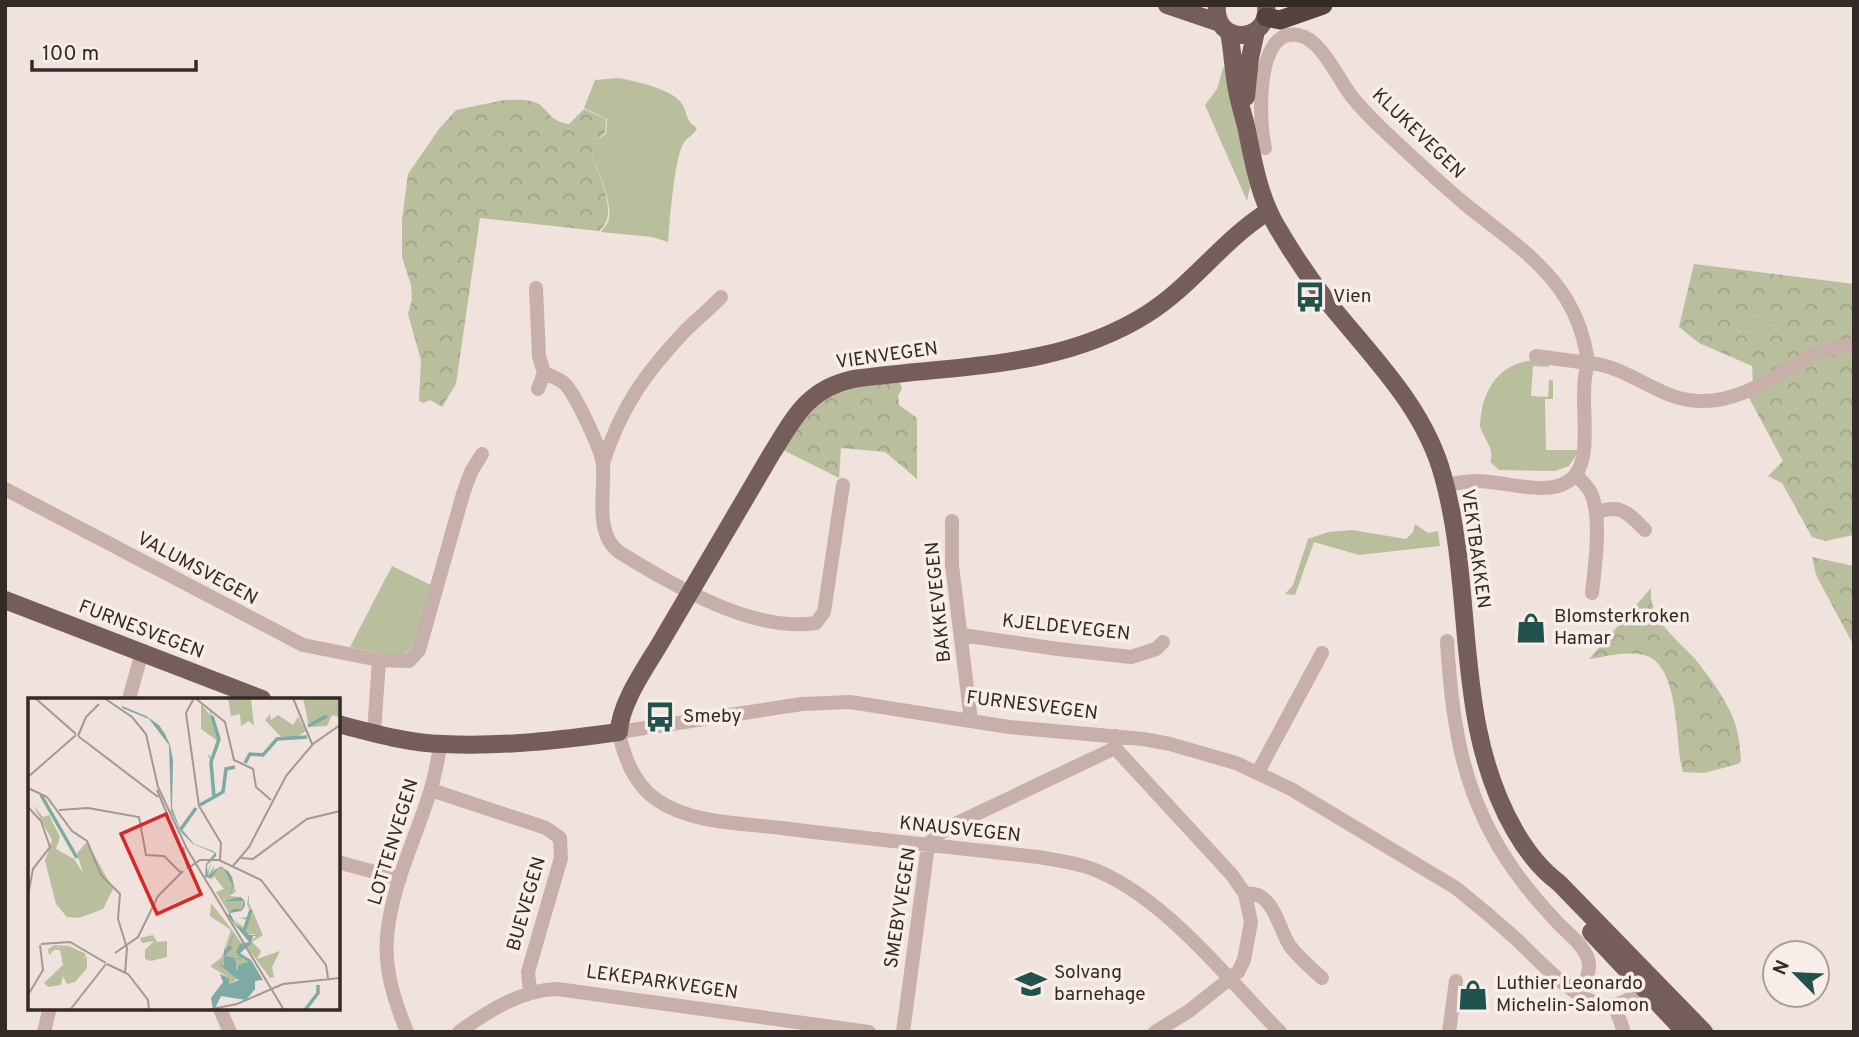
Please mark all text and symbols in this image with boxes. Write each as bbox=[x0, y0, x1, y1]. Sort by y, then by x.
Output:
scale bar bbox=[32, 28, 196, 72]
text: 100 m bbox=[42, 41, 99, 68]
street label: KLUKEVEGEN bbox=[1366, 84, 1470, 184]
bus stop icon: Vien bbox=[1293, 280, 1327, 314]
place label: Vien bbox=[1333, 285, 1371, 309]
street label: VIENVEGEN bbox=[834, 337, 940, 375]
street label: VEKTBAKKEN bbox=[1455, 488, 1495, 610]
street label: VALUMSVEGEN bbox=[133, 527, 261, 611]
street label: BAKKEVEGEN bbox=[921, 541, 957, 663]
street label: FURNESVEGEN bbox=[75, 595, 207, 665]
place label: Blomsterkroken Hamar bbox=[1554, 605, 1690, 651]
street label: KJELDEVEGEN bbox=[1001, 609, 1131, 647]
shop icon: Blomsterkroken Hamar bbox=[1514, 611, 1548, 645]
street label: FURNESVEGEN bbox=[965, 686, 1099, 726]
inset map bbox=[28, 698, 340, 1009]
bus stop icon: Smeby bbox=[643, 700, 677, 734]
place label: Smeby bbox=[683, 705, 742, 729]
street label: LOTTENVEGEN bbox=[363, 776, 425, 908]
street label: KNAUSVEGEN bbox=[898, 812, 1022, 848]
street label: SMEBYVEGEN bbox=[880, 846, 922, 970]
street label: BUEVEGEN bbox=[502, 854, 552, 954]
north arrow bbox=[1761, 939, 1831, 1009]
text: N bbox=[1769, 957, 1796, 979]
street label: LEKEPARKVEGEN bbox=[585, 960, 739, 1006]
place label: Solvang barnehage bbox=[1054, 961, 1146, 1007]
school or university icon: Solvang barnehage bbox=[1014, 967, 1048, 1001]
place label: Luthier Leonardo Michelin-Salomon bbox=[1496, 972, 1649, 1018]
shop icon: Luthier Leonardo Michelin-Salomon bbox=[1456, 978, 1490, 1012]

